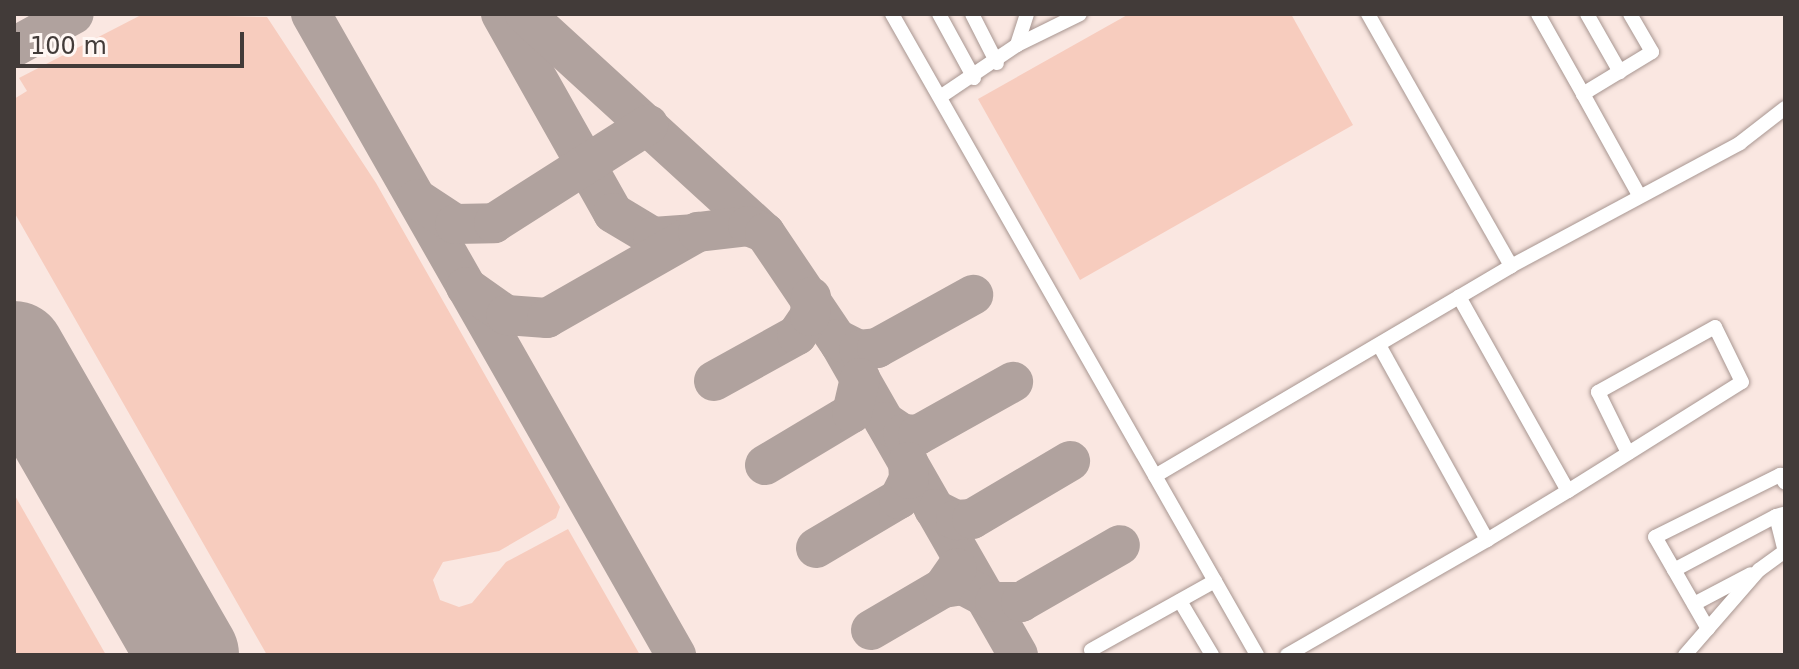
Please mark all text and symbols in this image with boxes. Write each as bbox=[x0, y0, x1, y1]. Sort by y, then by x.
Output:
scale bar bbox=[20, 16, 248, 66]
text: 100 m bbox=[30, 32, 107, 60]

